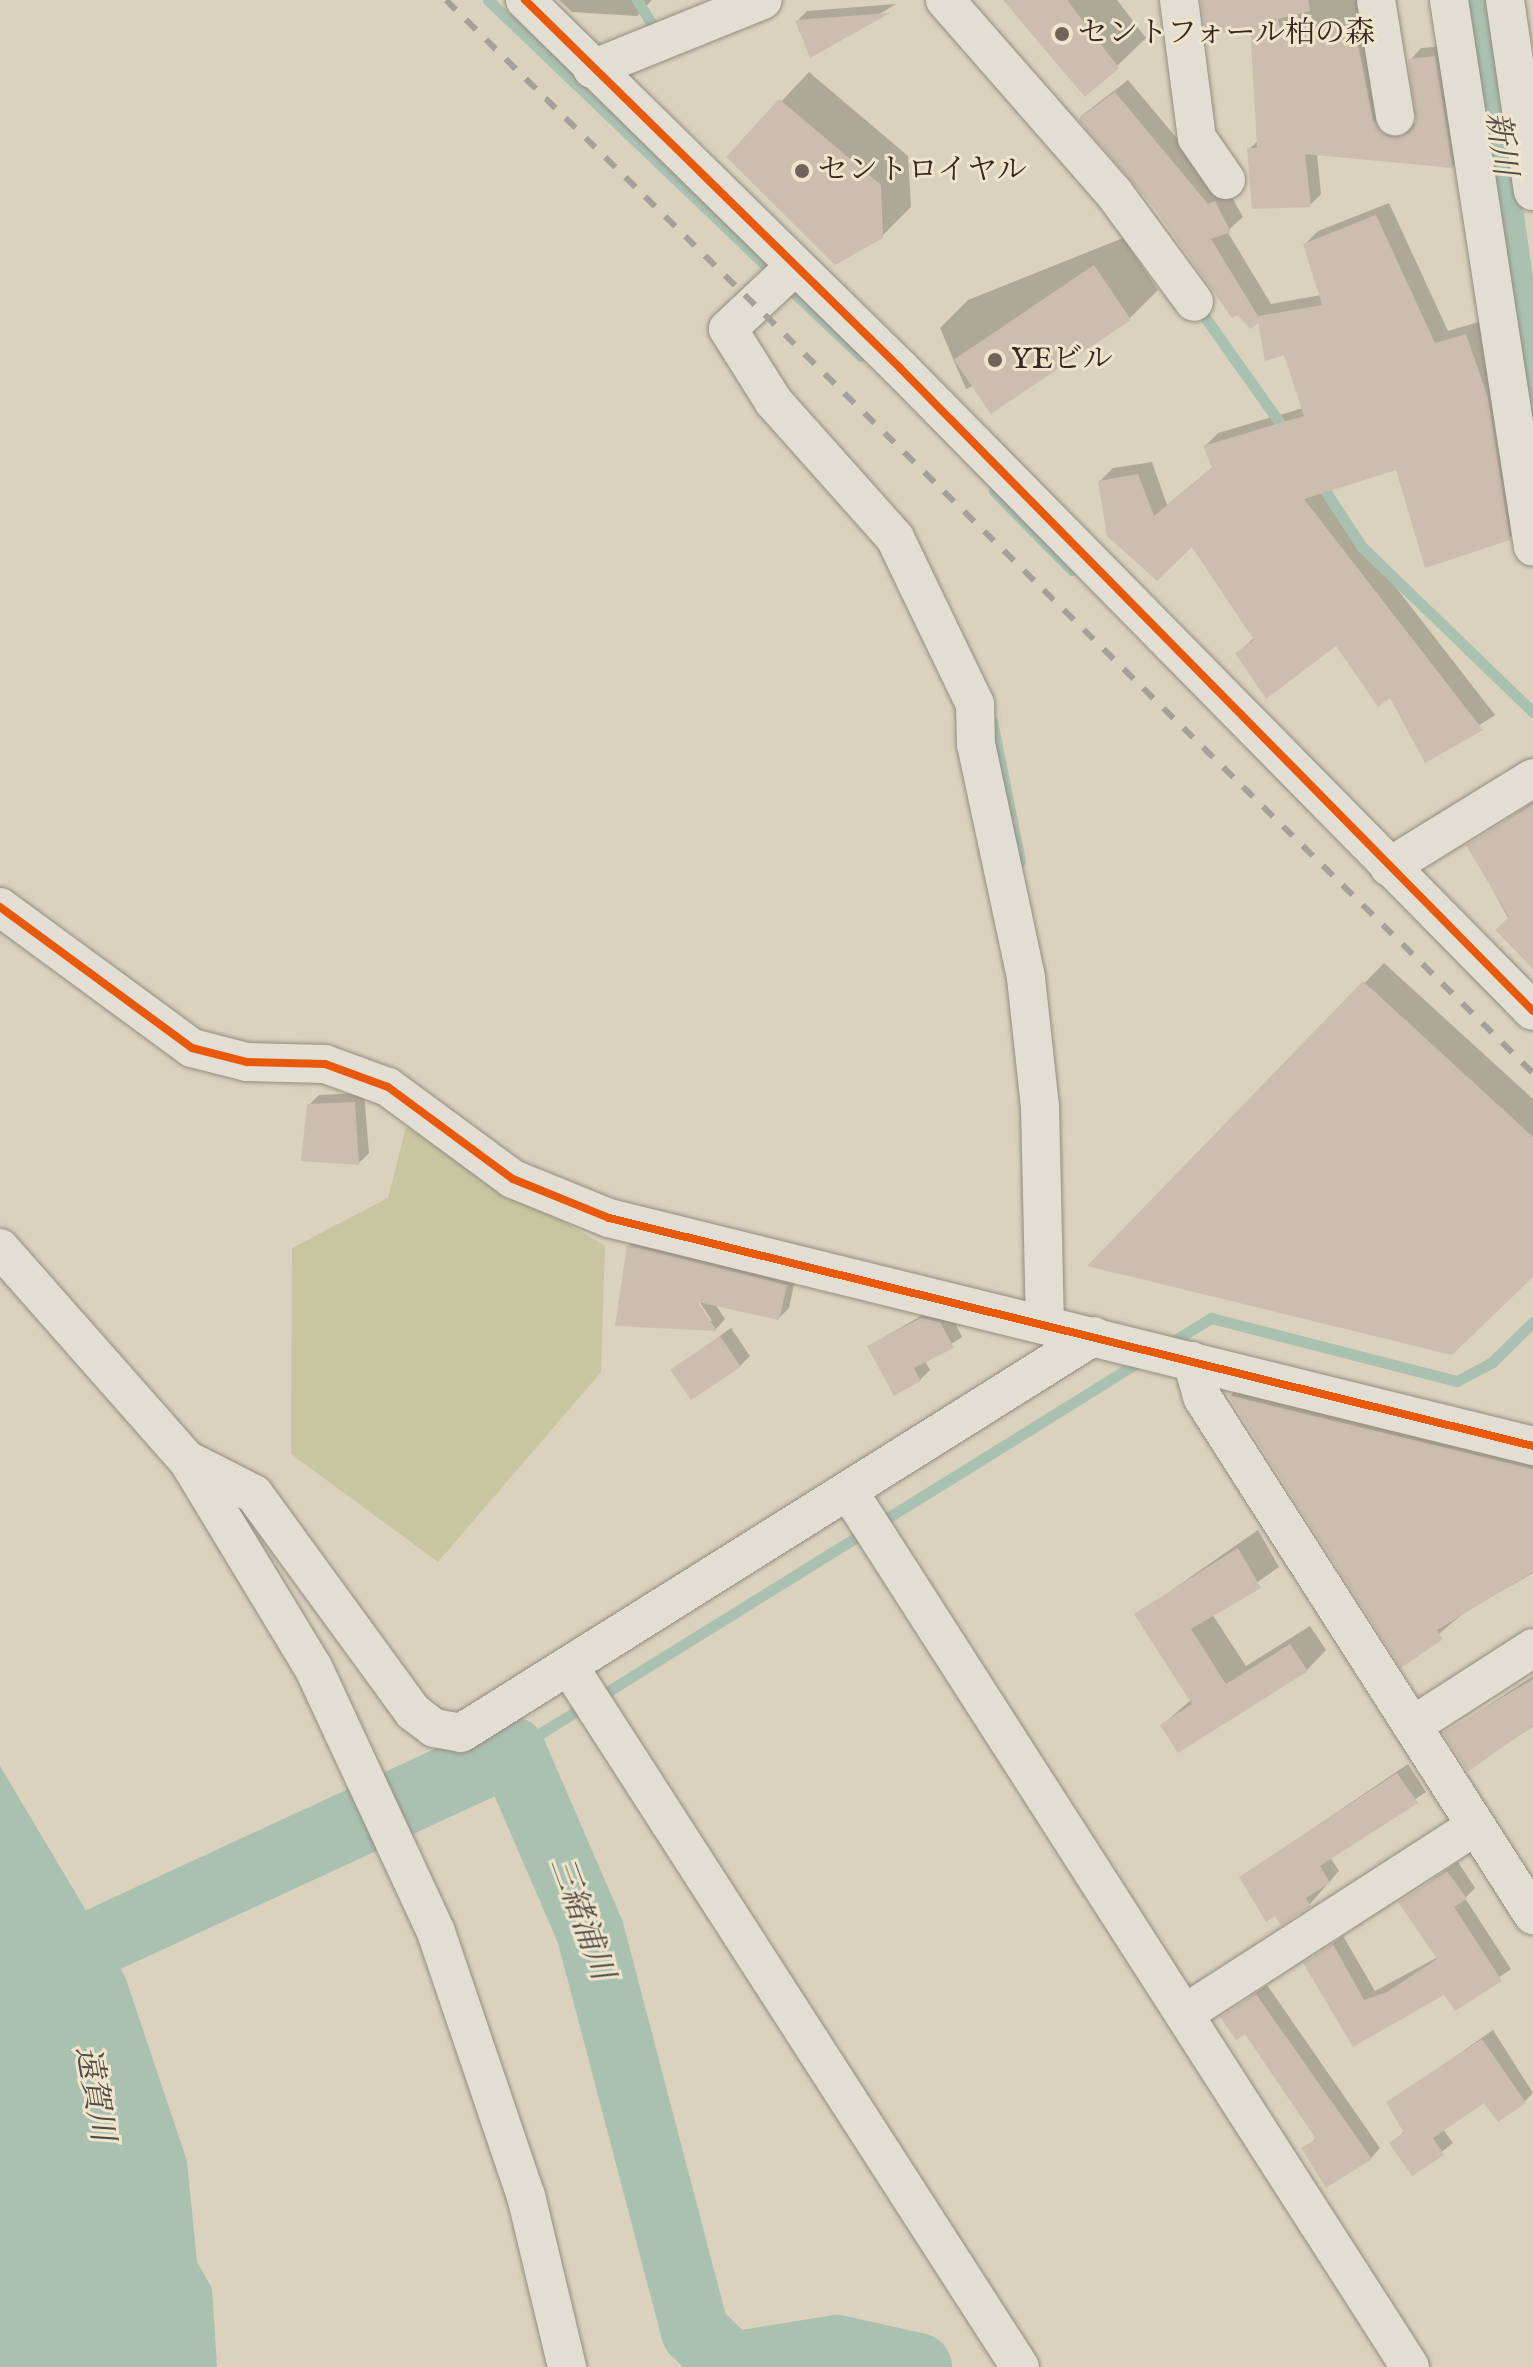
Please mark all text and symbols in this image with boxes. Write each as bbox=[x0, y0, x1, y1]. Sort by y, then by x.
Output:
place label: セントフォール柏の森 bbox=[1078, 16, 1378, 52]
marker: セントフォール柏の森 bbox=[1053, 25, 1071, 43]
water label: 新川 bbox=[1476, 110, 1522, 178]
place label: セントロイヤル bbox=[818, 153, 1028, 189]
marker: セントロイヤル bbox=[793, 162, 811, 180]
place label: YEビル bbox=[1011, 342, 1113, 378]
marker: YEビル bbox=[986, 351, 1004, 369]
water label: 三緒浦川 bbox=[540, 1852, 620, 1986]
water label: 遠賀川 bbox=[66, 2043, 120, 2145]

